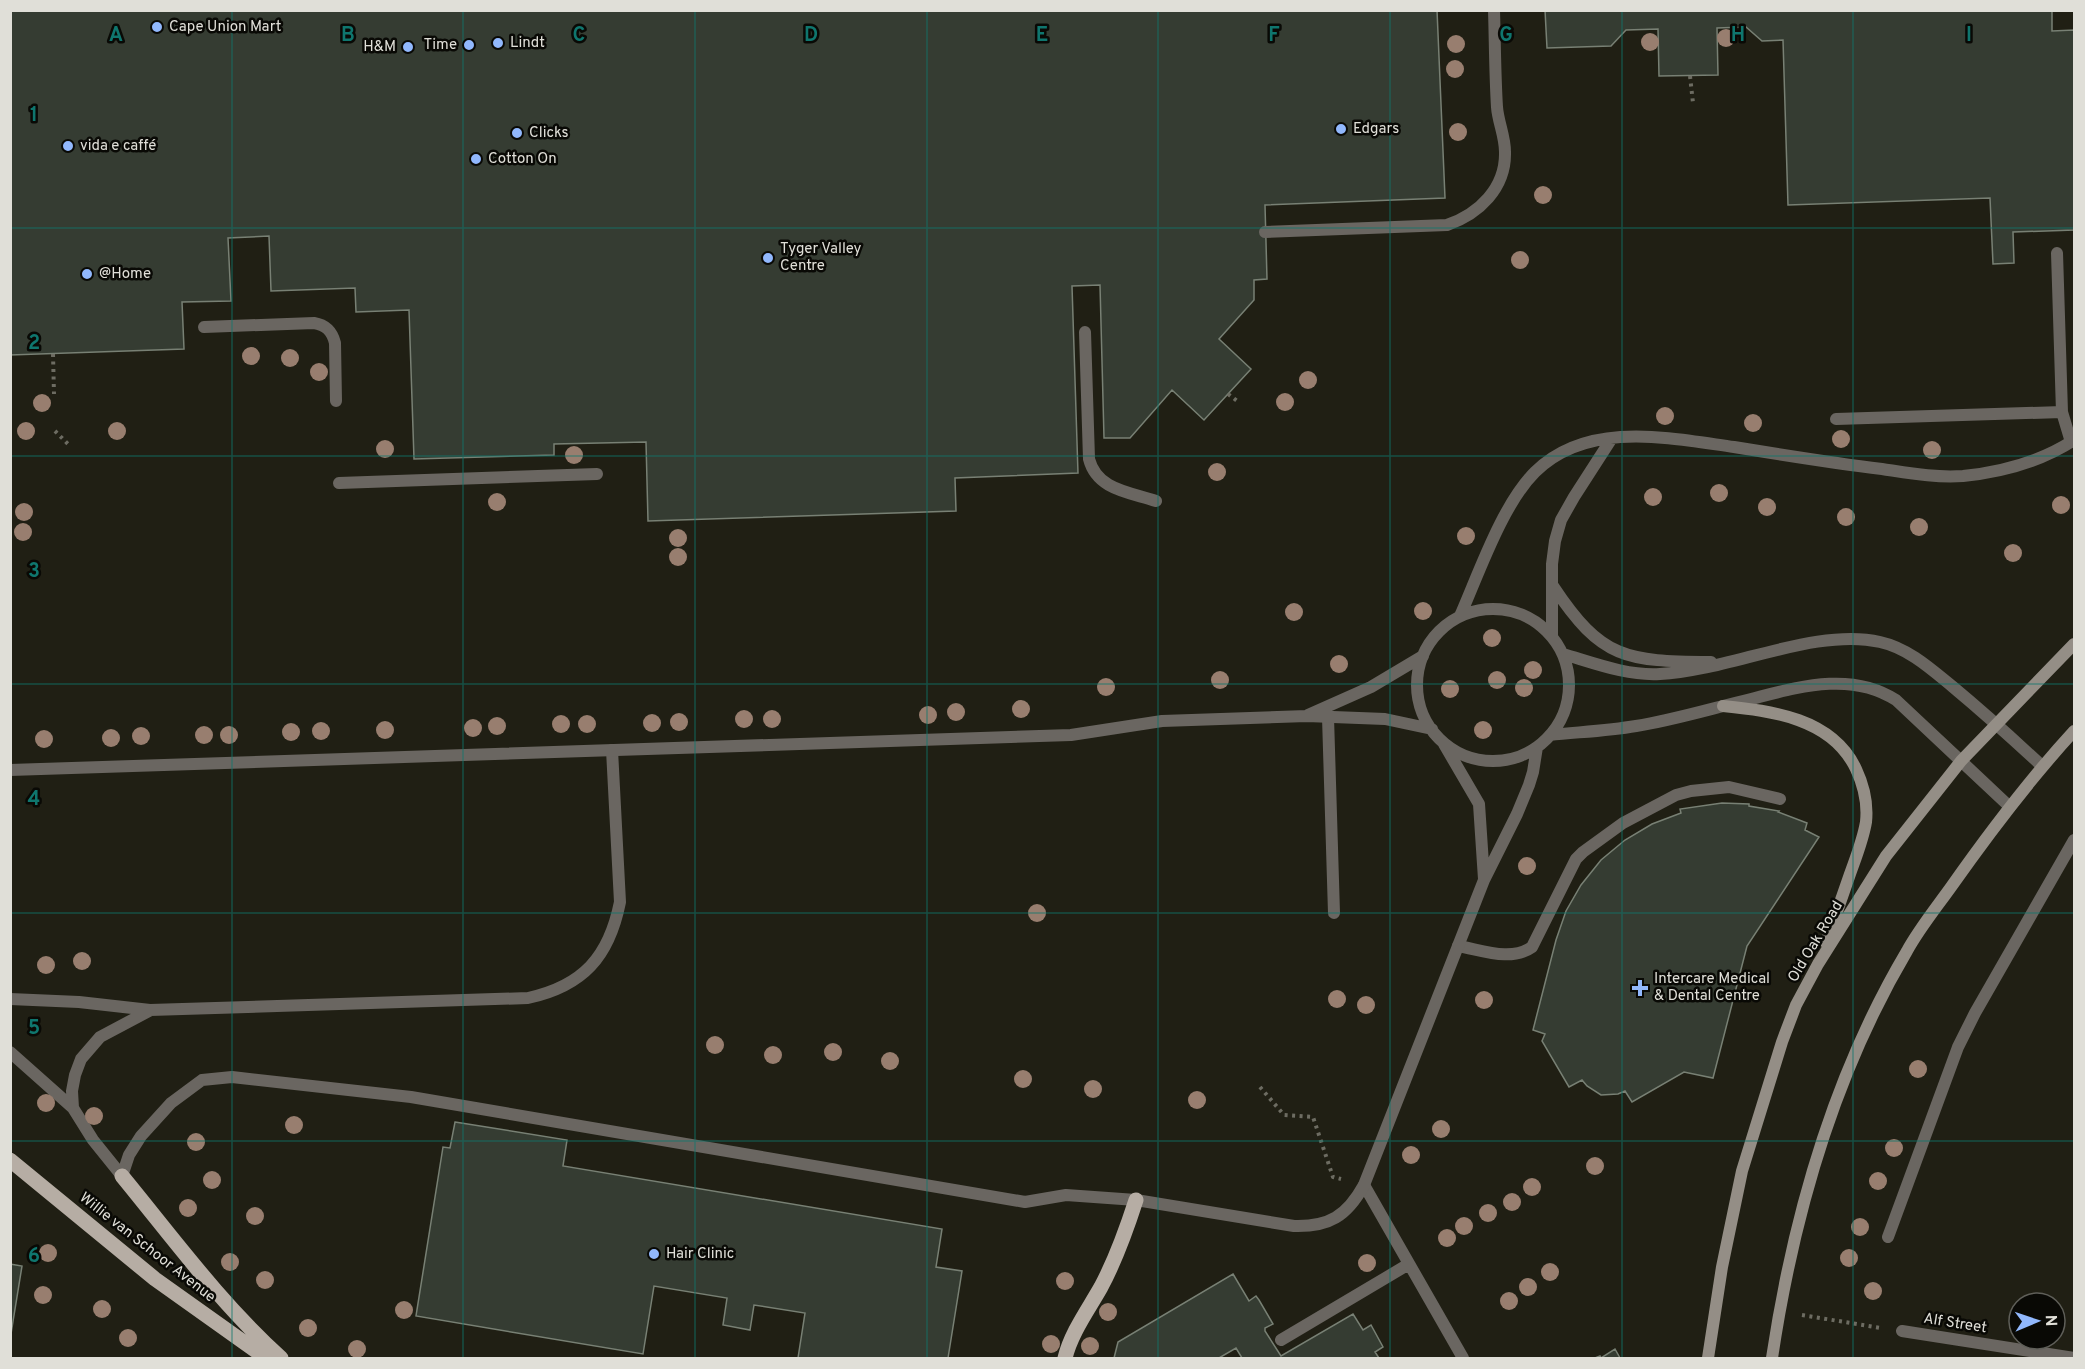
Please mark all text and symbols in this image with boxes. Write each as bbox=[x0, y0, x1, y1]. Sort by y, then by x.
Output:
place label: Cape Union Mart bbox=[169, 18, 281, 37]
marker: Cape Union Mart bbox=[150, 20, 164, 34]
text: A bbox=[109, 23, 123, 49]
text: B bbox=[341, 23, 355, 49]
text: C bbox=[573, 23, 585, 49]
text: D bbox=[804, 23, 818, 49]
text: E bbox=[1036, 23, 1048, 49]
text: F bbox=[1268, 23, 1280, 49]
text: G bbox=[1499, 23, 1513, 49]
text: H bbox=[1731, 23, 1745, 49]
text: I bbox=[1966, 23, 1972, 49]
place label: Lindt bbox=[510, 34, 545, 53]
place label: Time bbox=[423, 36, 457, 55]
marker: Lindt bbox=[491, 36, 505, 50]
place label: H&M bbox=[363, 38, 396, 57]
marker: Time bbox=[462, 38, 476, 52]
marker: H&M bbox=[401, 40, 415, 54]
text: 1 bbox=[30, 103, 38, 129]
place label: Edgars bbox=[1353, 120, 1399, 139]
marker: Edgars bbox=[1334, 122, 1348, 136]
place label: Clicks bbox=[529, 124, 569, 143]
marker: Clicks bbox=[510, 126, 524, 140]
place label: vida e caffé bbox=[80, 137, 156, 156]
marker: vida e caffé bbox=[61, 139, 75, 153]
place label: Cotton On bbox=[488, 150, 557, 169]
marker: Cotton On bbox=[469, 152, 483, 166]
place label: Tyger Valley Centre bbox=[780, 240, 862, 276]
marker: Tyger Valley Centre bbox=[761, 251, 775, 265]
place label: @Home bbox=[99, 265, 151, 284]
marker: @Home bbox=[80, 267, 94, 281]
text: 2 bbox=[28, 331, 40, 357]
text: 3 bbox=[28, 559, 40, 585]
text: 4 bbox=[28, 787, 40, 813]
street label: Old Oak Road bbox=[1784, 898, 1848, 986]
place label: Intercare Medical & Dental Centre bbox=[1654, 970, 1770, 1006]
marker: Intercare Medical & Dental Centre bbox=[1631, 979, 1649, 997]
text: 5 bbox=[28, 1016, 40, 1042]
street label: Willie van Schoor Avenue bbox=[75, 1189, 219, 1307]
text: 6 bbox=[28, 1244, 40, 1270]
place label: Hair Clinic bbox=[666, 1245, 734, 1264]
marker: Hair Clinic bbox=[647, 1247, 661, 1261]
north arrow bbox=[2007, 1291, 2067, 1351]
street label: Alf Street bbox=[1922, 1310, 1988, 1338]
text: N bbox=[2040, 1314, 2060, 1327]

